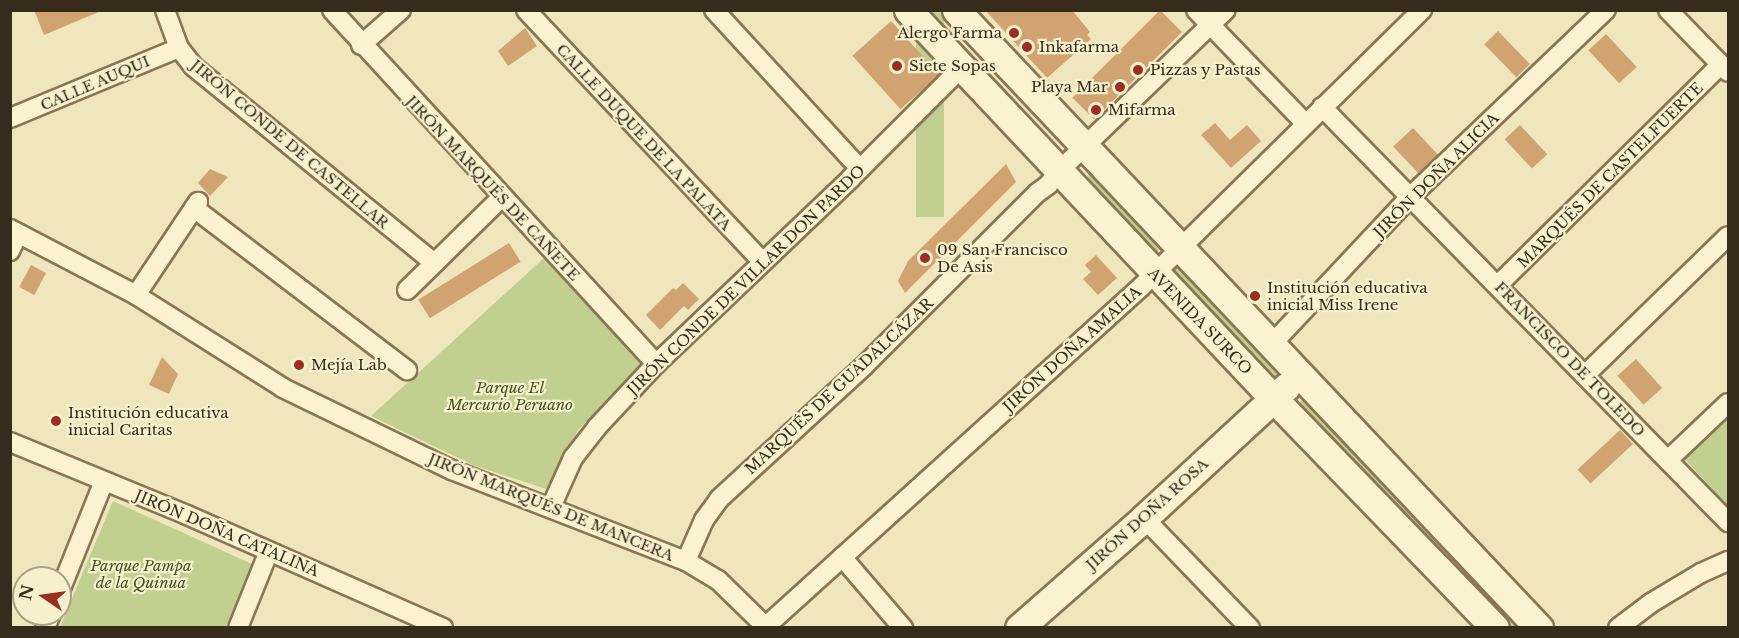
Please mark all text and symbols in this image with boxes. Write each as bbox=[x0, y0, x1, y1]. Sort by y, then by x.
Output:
place label: Alergo Farma bbox=[897, 24, 1002, 42]
marker: Alergo Farma bbox=[1007, 26, 1021, 40]
place label: Inkafarma bbox=[1039, 38, 1119, 56]
street label: CALLE DUQUE DE LA PALATA bbox=[553, 40, 735, 234]
marker: Inkafarma bbox=[1020, 40, 1034, 54]
street label: CALLE AUQUI bbox=[37, 52, 153, 114]
street label: JIRÓN CONDE DE CASTELLAR bbox=[187, 56, 393, 232]
place label: Siete Sopas bbox=[909, 57, 996, 75]
marker: Siete Sopas bbox=[890, 59, 904, 73]
place label: Pizzas y Pastas bbox=[1150, 61, 1261, 79]
marker: Pizzas y Pastas bbox=[1131, 63, 1145, 77]
place label: Playa Mar bbox=[1031, 78, 1108, 96]
street label: MARQUÉS DE CASTELFUERTE bbox=[1514, 79, 1706, 271]
marker: Playa Mar bbox=[1113, 80, 1127, 94]
street label: JIRÓN MARQUÉS DE CAÑETE bbox=[403, 92, 583, 284]
place label: Mifarma bbox=[1108, 101, 1176, 119]
marker: Mifarma bbox=[1089, 103, 1103, 117]
street label: JIRÓN DOÑA ALICIA bbox=[1369, 108, 1503, 242]
street label: JIRÓN CONDE DE VILLAR DON PARDO bbox=[623, 161, 869, 399]
place label: 09 San Francisco De Asis bbox=[937, 240, 1068, 275]
marker: 09 San Francisco De Asis bbox=[918, 251, 932, 265]
street label: AVENIDA SURCO bbox=[1144, 264, 1256, 378]
place label: Institución educativa inicial Miss Irene bbox=[1267, 278, 1428, 313]
street label: FRANCISCO DE TOLEDO bbox=[1491, 278, 1649, 440]
street label: JIRÓN DOÑA AMALIA bbox=[999, 282, 1145, 416]
marker: Institución educativa inicial Miss Irene bbox=[1248, 289, 1262, 303]
street label: MARQUÉS DE GUADALCÁZAR bbox=[741, 294, 937, 478]
place label: Mejía Lab bbox=[311, 356, 387, 374]
marker: Mejía Lab bbox=[292, 358, 306, 372]
park label: Parque El Mercurio Peruano bbox=[447, 378, 573, 413]
place label: Institución educativa inicial Caritas bbox=[68, 403, 229, 438]
marker: Institución educativa inicial Caritas bbox=[49, 414, 63, 428]
street label: JIRÓN MARQUÉS DE MANCERA bbox=[426, 449, 676, 565]
street label: JIRÓN DOÑA ROSA bbox=[1082, 454, 1212, 574]
street label: JIRÓN DOÑA CATALINA bbox=[132, 486, 322, 580]
park label: Parque Pampa de la Quinua bbox=[90, 556, 192, 591]
north arrow bbox=[12, 566, 72, 626]
text: N bbox=[15, 583, 38, 602]

